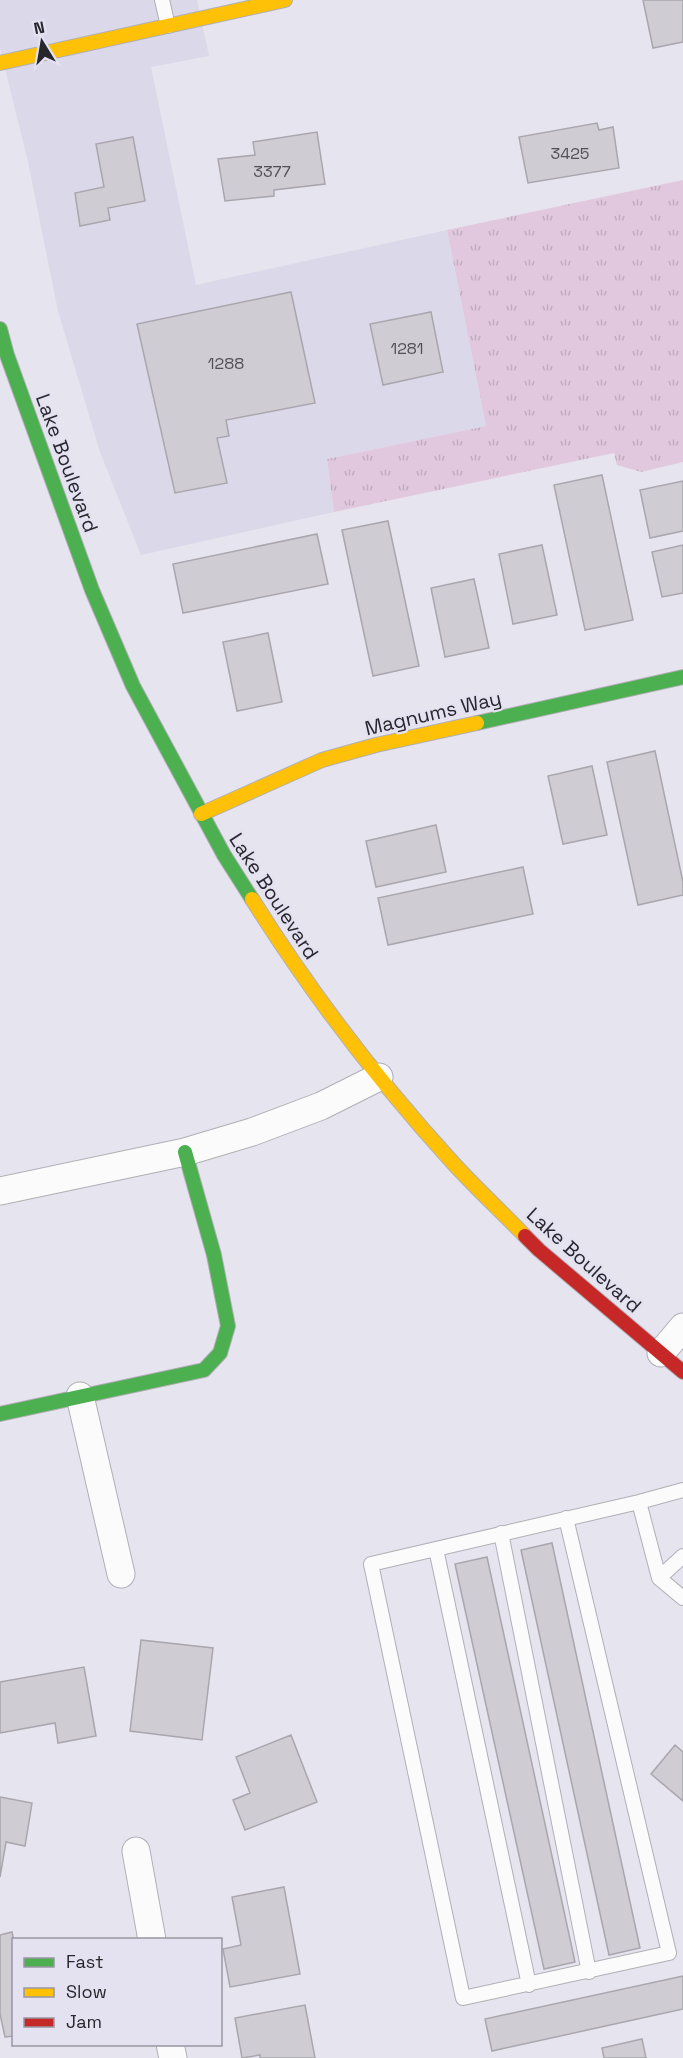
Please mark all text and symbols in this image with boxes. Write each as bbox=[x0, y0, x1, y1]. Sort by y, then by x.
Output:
north arrow bbox=[12, 12, 72, 72]
text: N bbox=[32, 16, 47, 39]
house number: 3425 bbox=[551, 143, 589, 164]
house number: 3377 bbox=[253, 161, 291, 182]
house number: 1281 bbox=[391, 338, 424, 359]
house number: 1288 bbox=[208, 353, 244, 374]
street label: Lake Boulevard bbox=[30, 390, 104, 536]
street label: Magnums Way bbox=[362, 685, 504, 741]
street label: Lake Boulevard bbox=[223, 828, 325, 964]
street label: Lake Boulevard bbox=[521, 1202, 647, 1318]
legend bbox=[12, 1938, 222, 2046]
text: Fast bbox=[66, 1950, 103, 1973]
text: Slow bbox=[66, 1980, 107, 2003]
text: Jam bbox=[66, 2010, 102, 2033]

